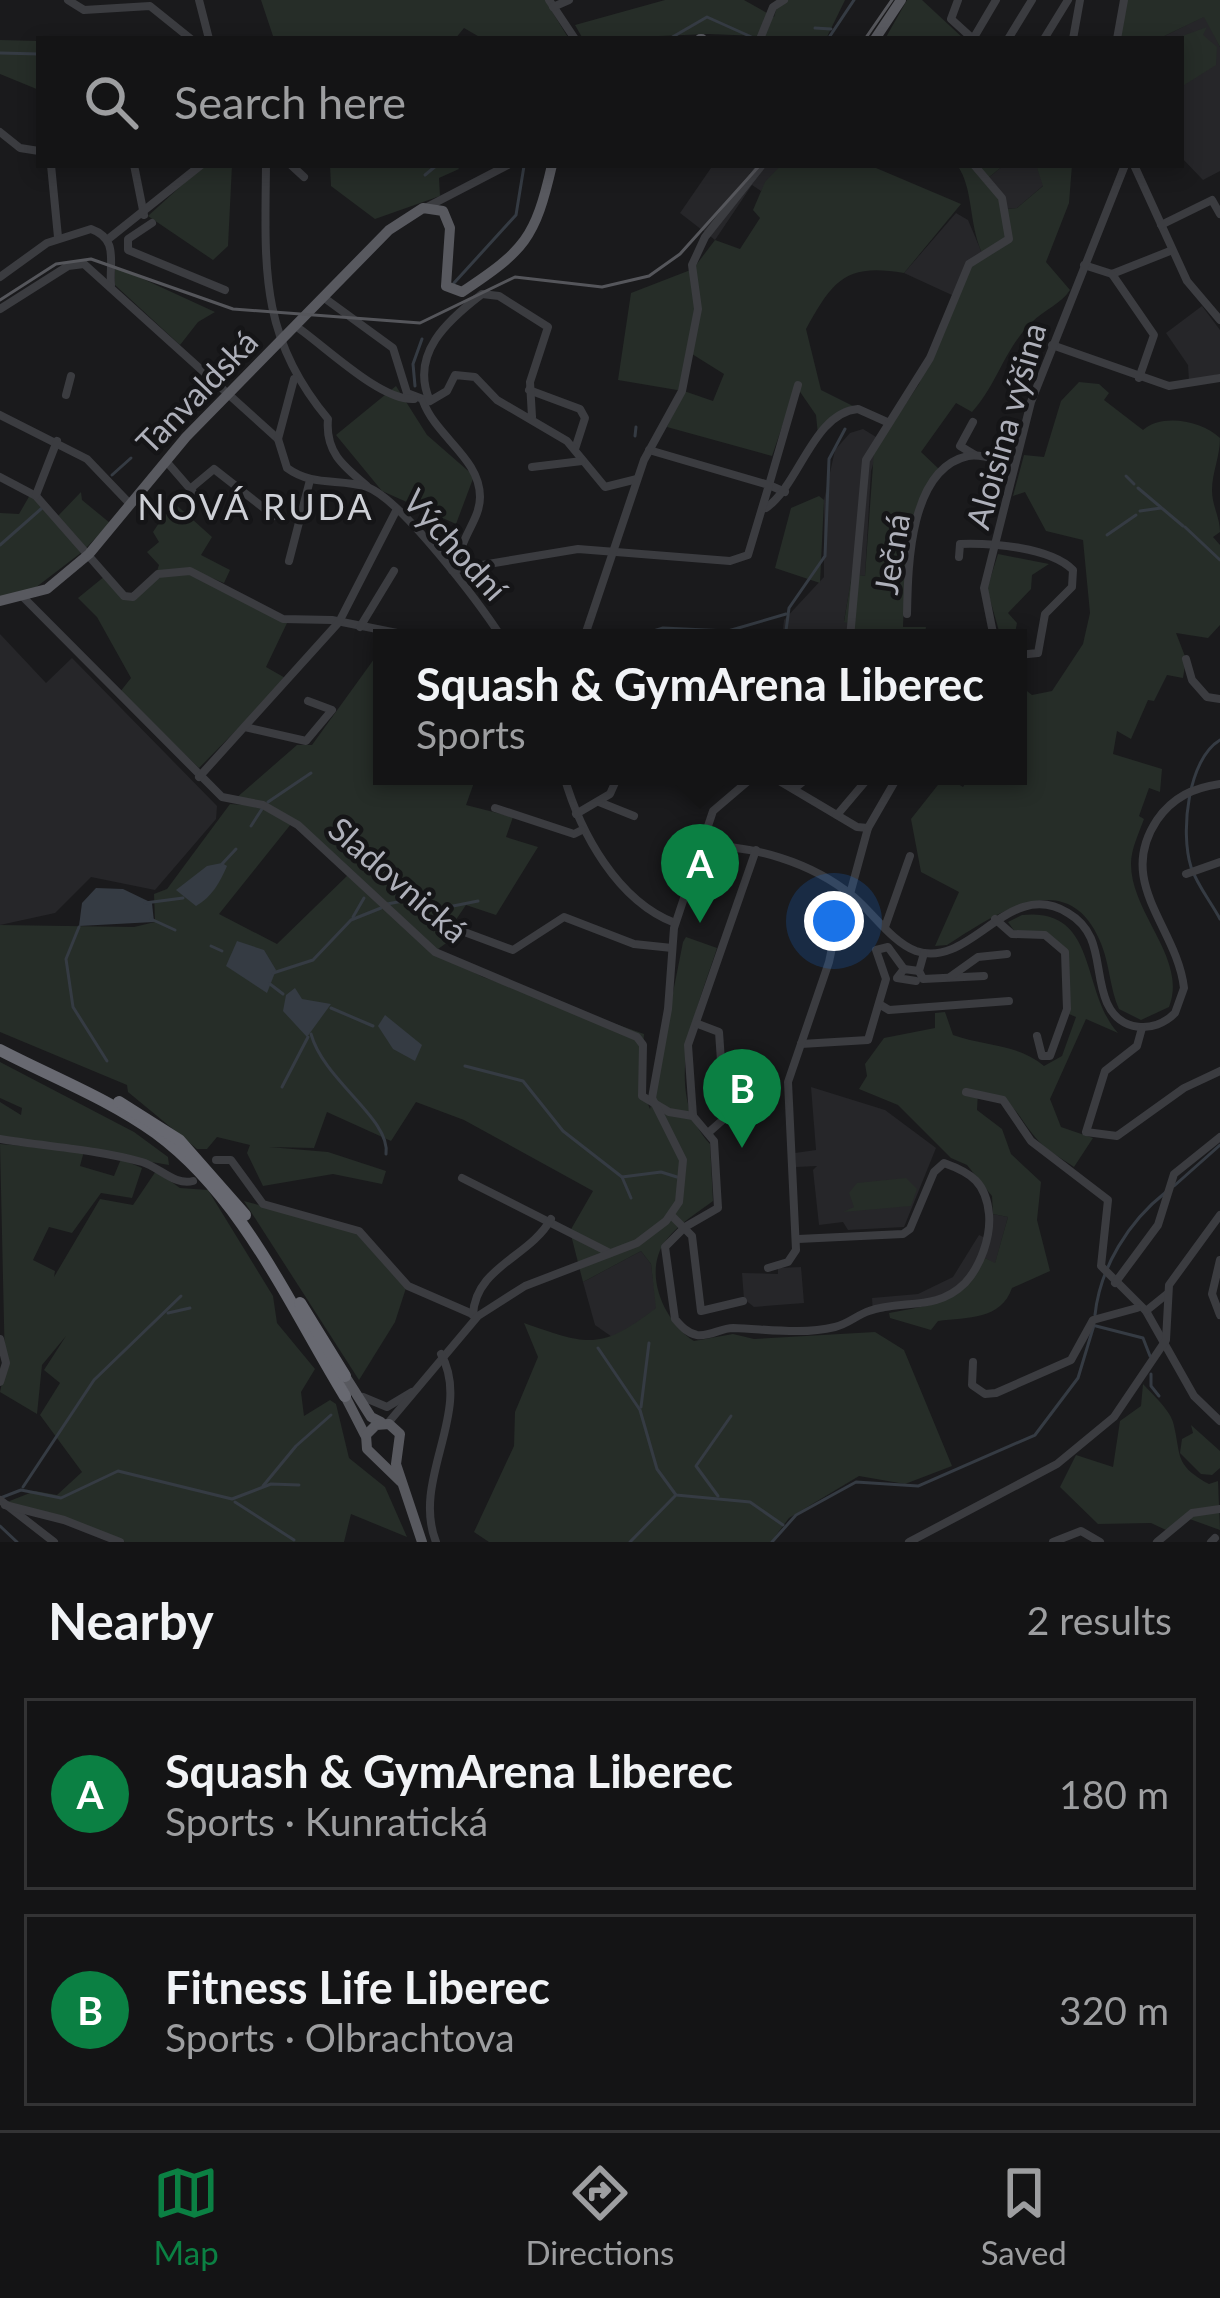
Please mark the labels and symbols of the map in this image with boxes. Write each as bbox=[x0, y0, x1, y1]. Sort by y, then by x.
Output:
street label: Aloisina výšina bbox=[957, 318, 1054, 533]
street label: Tanvaldská bbox=[127, 321, 265, 462]
street label: Východní bbox=[395, 480, 517, 609]
district label: NOVÁ RUDA bbox=[137, 484, 375, 528]
street label: Ječná bbox=[865, 511, 917, 597]
street label: Sladovnická bbox=[321, 808, 476, 950]
pin: A bbox=[661, 824, 739, 923]
your location bbox=[804, 891, 864, 951]
pin: B bbox=[703, 1049, 781, 1148]

